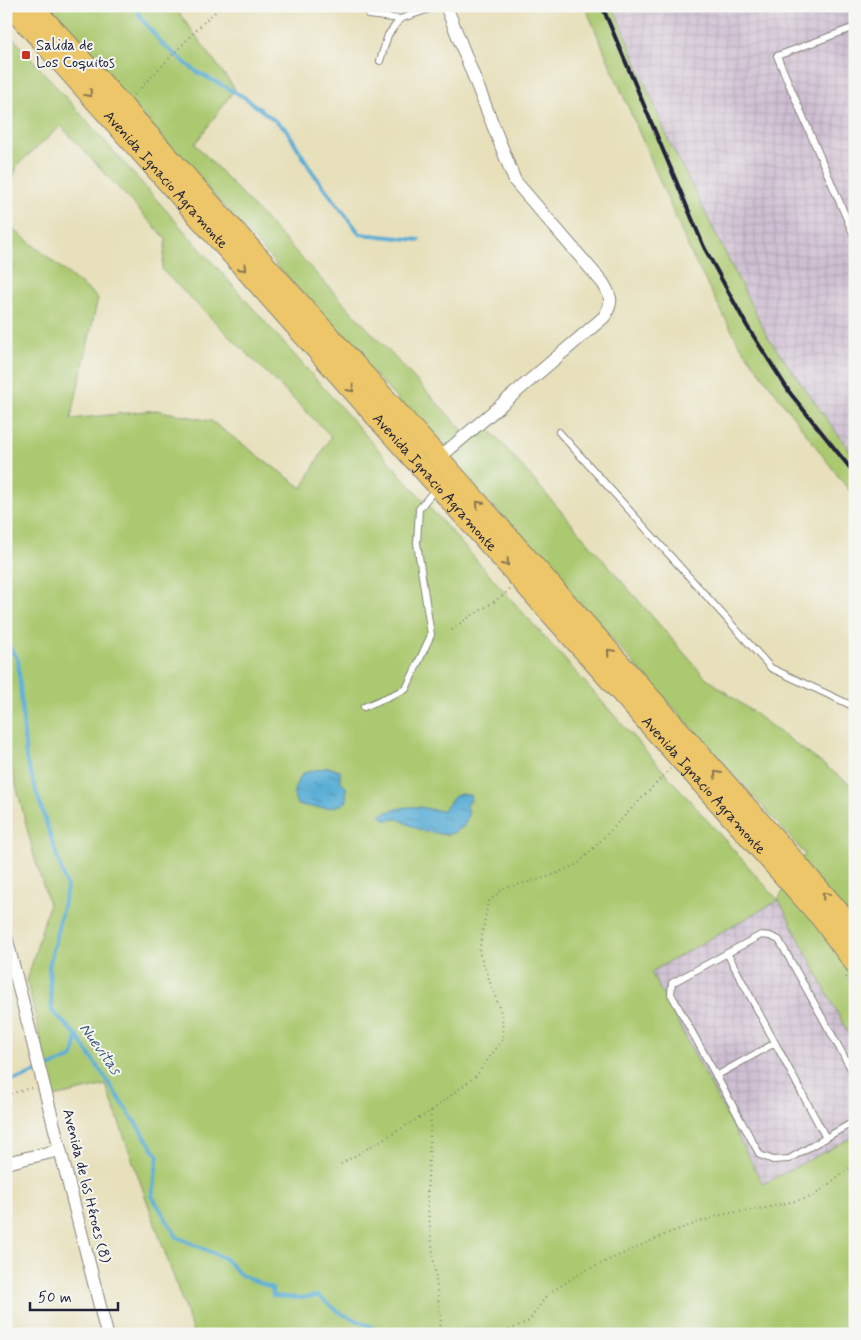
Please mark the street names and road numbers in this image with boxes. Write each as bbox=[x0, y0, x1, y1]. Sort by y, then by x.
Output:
street label: Avenida Ignacio Agramonte bbox=[99, 107, 232, 253]
street label: Avenida Ignacio Agramonte bbox=[368, 409, 501, 556]
street label: Avenida Ignacio Agramonte bbox=[637, 712, 770, 859]
street label: Avenida de los Héroes (8) bbox=[57, 1107, 115, 1266]

